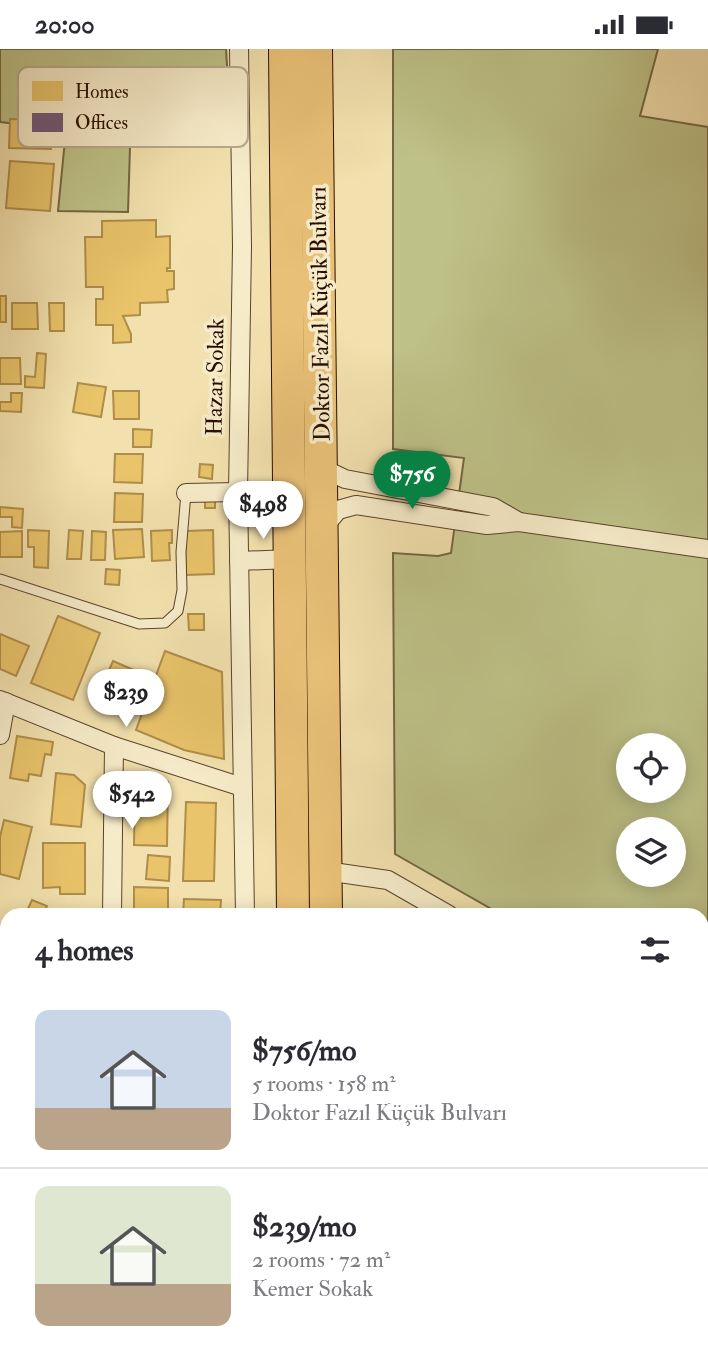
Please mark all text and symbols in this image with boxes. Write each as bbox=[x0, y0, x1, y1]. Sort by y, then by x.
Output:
text: 20:00 bbox=[35, 9, 95, 41]
legend bbox=[18, 67, 248, 147]
text: Homes bbox=[75, 80, 129, 104]
text: Offices bbox=[75, 111, 128, 135]
street label: Doktor Fazıl Küçük Bulvarı bbox=[303, 186, 337, 442]
street label: Hazar Sokak bbox=[199, 318, 231, 436]
pin: $756 bbox=[371, 451, 453, 511]
text: $756 bbox=[389, 459, 435, 488]
pin: $498 bbox=[222, 482, 304, 541]
text: $498 bbox=[239, 489, 287, 518]
pin: $239 bbox=[85, 669, 167, 729]
text: $239 bbox=[103, 677, 149, 706]
map controls bbox=[616, 733, 686, 887]
button: locate bbox=[616, 733, 686, 803]
pin: $542 bbox=[91, 771, 173, 831]
text: $542 bbox=[109, 779, 155, 808]
button: layers bbox=[616, 817, 686, 887]
icon: filters bbox=[636, 931, 674, 969]
text: 4 homes bbox=[35, 932, 134, 969]
text: $756/mo bbox=[252, 1032, 356, 1069]
icon: home bbox=[91, 1038, 175, 1122]
text: 5 rooms · 158 m² bbox=[252, 1069, 396, 1098]
text: Doktor Fazıl Küçük Bulvarı bbox=[252, 1098, 507, 1127]
text: $239/mo bbox=[252, 1208, 356, 1245]
icon: home bbox=[91, 1214, 175, 1298]
text: 2 rooms · 72 m² bbox=[252, 1245, 390, 1274]
text: Kemer Sokak bbox=[252, 1274, 373, 1303]

